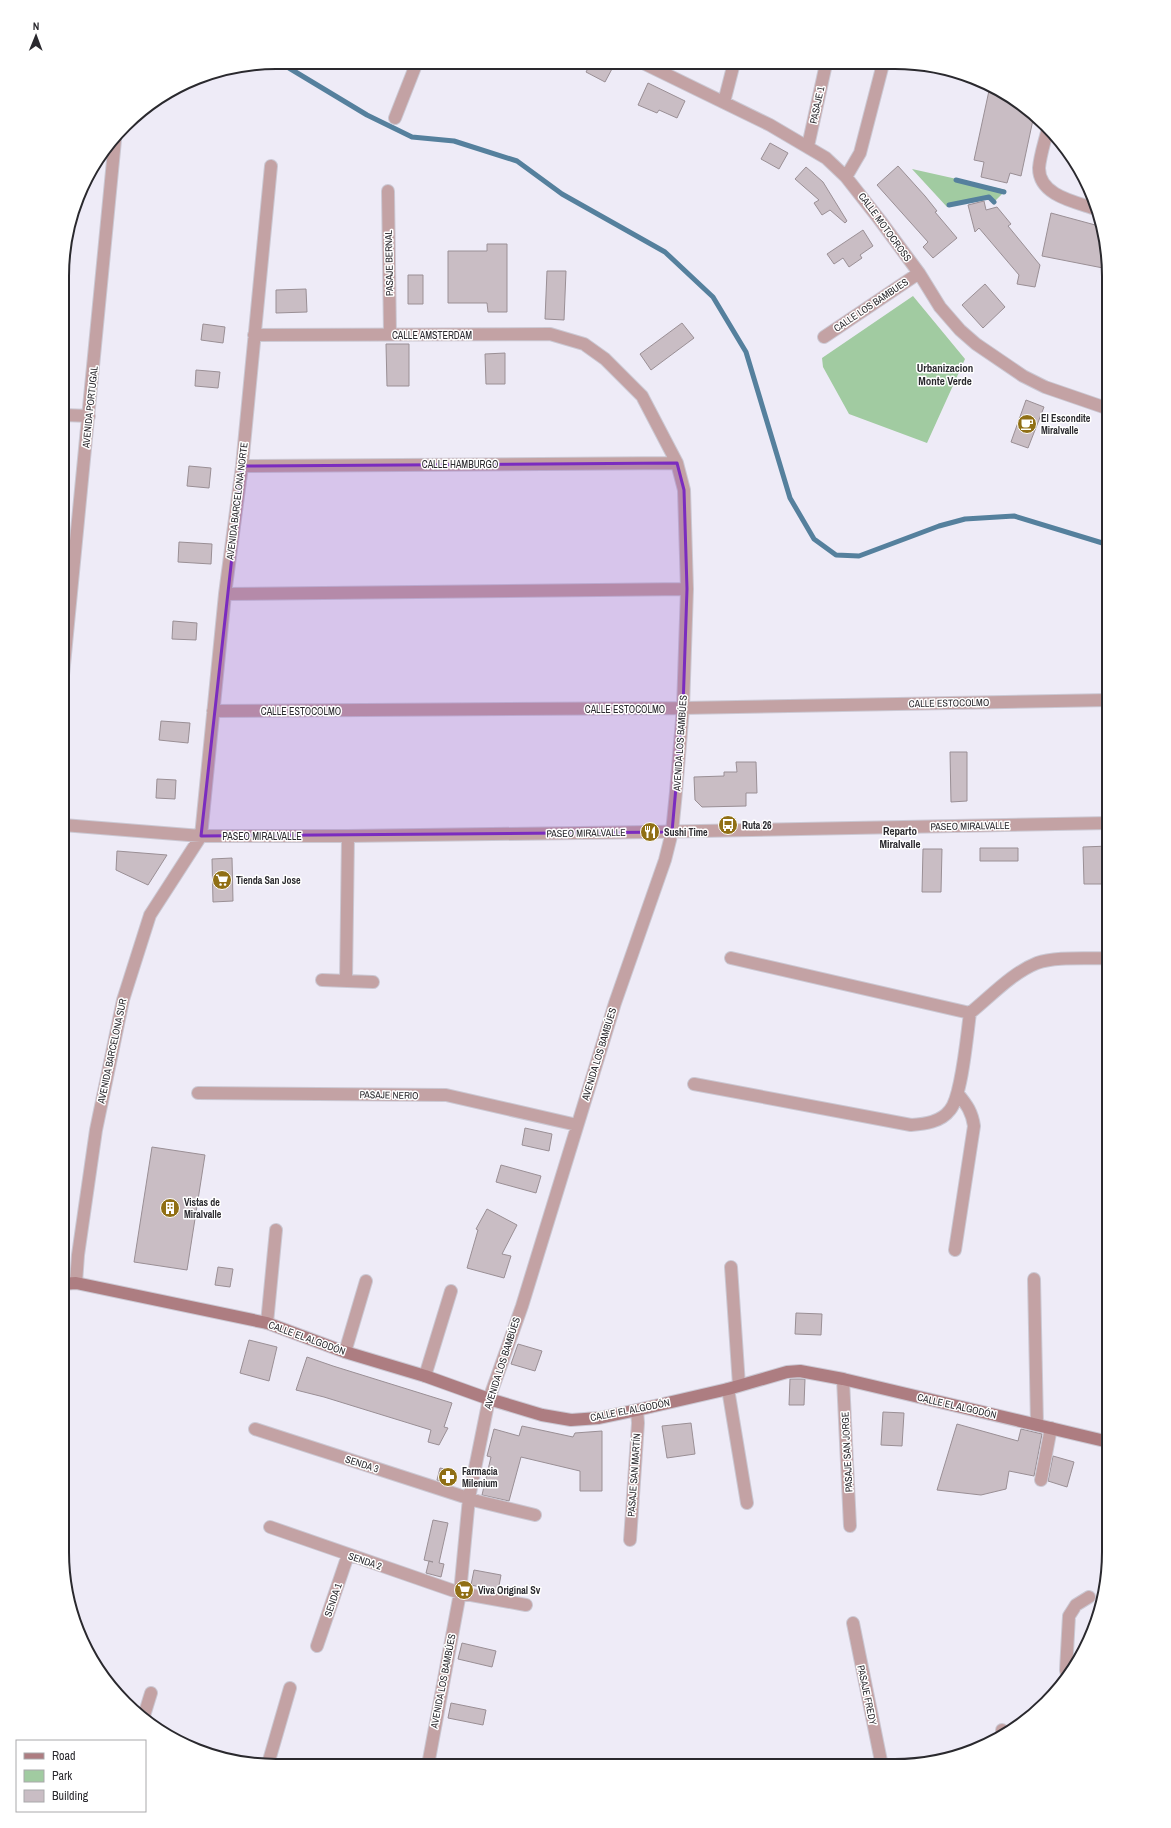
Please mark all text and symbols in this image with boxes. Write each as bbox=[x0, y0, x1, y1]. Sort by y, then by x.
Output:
north arrow bbox=[16, 16, 56, 56]
text: N bbox=[33, 19, 40, 33]
street label: PASAJE 1 bbox=[807, 85, 827, 125]
street label: CALLE MOTOCROSS bbox=[856, 190, 915, 264]
street label: PASAJE BERNAL bbox=[382, 229, 396, 296]
street label: CALLE LOS BAMBUES bbox=[831, 275, 911, 335]
street label: CALLE AMSTERDAM bbox=[392, 329, 472, 342]
district label: Urbanizacion Monte Verde bbox=[917, 361, 973, 388]
street label: AVENIDA PORTUGAL bbox=[79, 365, 101, 450]
place label: El Escondite Miralvalle bbox=[1041, 412, 1091, 437]
cafe icon: El Escondite Miralvalle bbox=[1016, 413, 1038, 435]
street label: AVENIDA BARCELONA NORTE bbox=[223, 442, 251, 561]
street label: CALLE HAMBURGO bbox=[422, 458, 498, 471]
street label: AVENIDA LOS BAMBÚES bbox=[670, 694, 690, 792]
street label: CALLE ESTOCOLMO bbox=[909, 696, 989, 710]
street label: CALLE ESTOCOLMO bbox=[585, 703, 665, 716]
street label: CALLE ESTOCOLMO bbox=[261, 705, 341, 718]
bus stop icon: Ruta 26 bbox=[717, 814, 739, 836]
place label: Ruta 26 bbox=[742, 819, 772, 832]
street label: PASEO MIRALVALLE bbox=[930, 819, 1010, 833]
restaurant icon: Sushi Time bbox=[639, 821, 661, 843]
district label: Reparto Miralvalle bbox=[879, 824, 921, 851]
street label: PASEO MIRALVALLE bbox=[546, 826, 626, 840]
place label: Sushi Time bbox=[664, 826, 708, 839]
street label: PASEO MIRALVALLE bbox=[222, 830, 302, 843]
supermarket icon: Tienda San Jose bbox=[211, 869, 233, 891]
place label: Tienda San Jose bbox=[236, 874, 301, 887]
street label: AVENIDA BARCELONA SUR bbox=[94, 997, 129, 1106]
street label: AVENIDA LOS BAMBÚES bbox=[578, 1006, 619, 1103]
street label: PASAJE NERIO bbox=[359, 1088, 419, 1102]
place label: Vistas de Miralvalle bbox=[184, 1196, 222, 1221]
building icon: Vistas de Miralvalle bbox=[159, 1197, 181, 1219]
street label: AVENIDA LOS BAMBÚES bbox=[481, 1315, 523, 1412]
street label: CALLE EL ALGODÓN bbox=[267, 1318, 347, 1358]
street label: CALLE EL ALGODÓN bbox=[916, 1391, 998, 1421]
street label: CALLE EL ALGODÓN bbox=[589, 1396, 671, 1424]
street label: PASAJE SAN JORGE bbox=[838, 1411, 856, 1493]
street label: PASAJE SAN MARTÍN bbox=[625, 1433, 643, 1517]
street label: SENDA 3 bbox=[344, 1452, 381, 1476]
place label: Farmacia Milenium bbox=[462, 1465, 498, 1490]
pharmacy icon: Farmacia Milenium bbox=[437, 1466, 459, 1488]
street label: SENDA 2 bbox=[347, 1549, 384, 1573]
supermarket icon: Viva Original Sv bbox=[453, 1579, 475, 1601]
street label: SENDA 1 bbox=[321, 1581, 345, 1618]
place label: Viva Original Sv bbox=[478, 1584, 541, 1597]
street label: AVENIDA LOS BAMBÚES bbox=[427, 1632, 459, 1730]
street label: PASAJE FREDY bbox=[854, 1664, 880, 1727]
legend bbox=[16, 1740, 146, 1812]
text: Road bbox=[52, 1748, 76, 1764]
text: Park bbox=[52, 1768, 72, 1784]
text: Building bbox=[52, 1788, 89, 1804]

